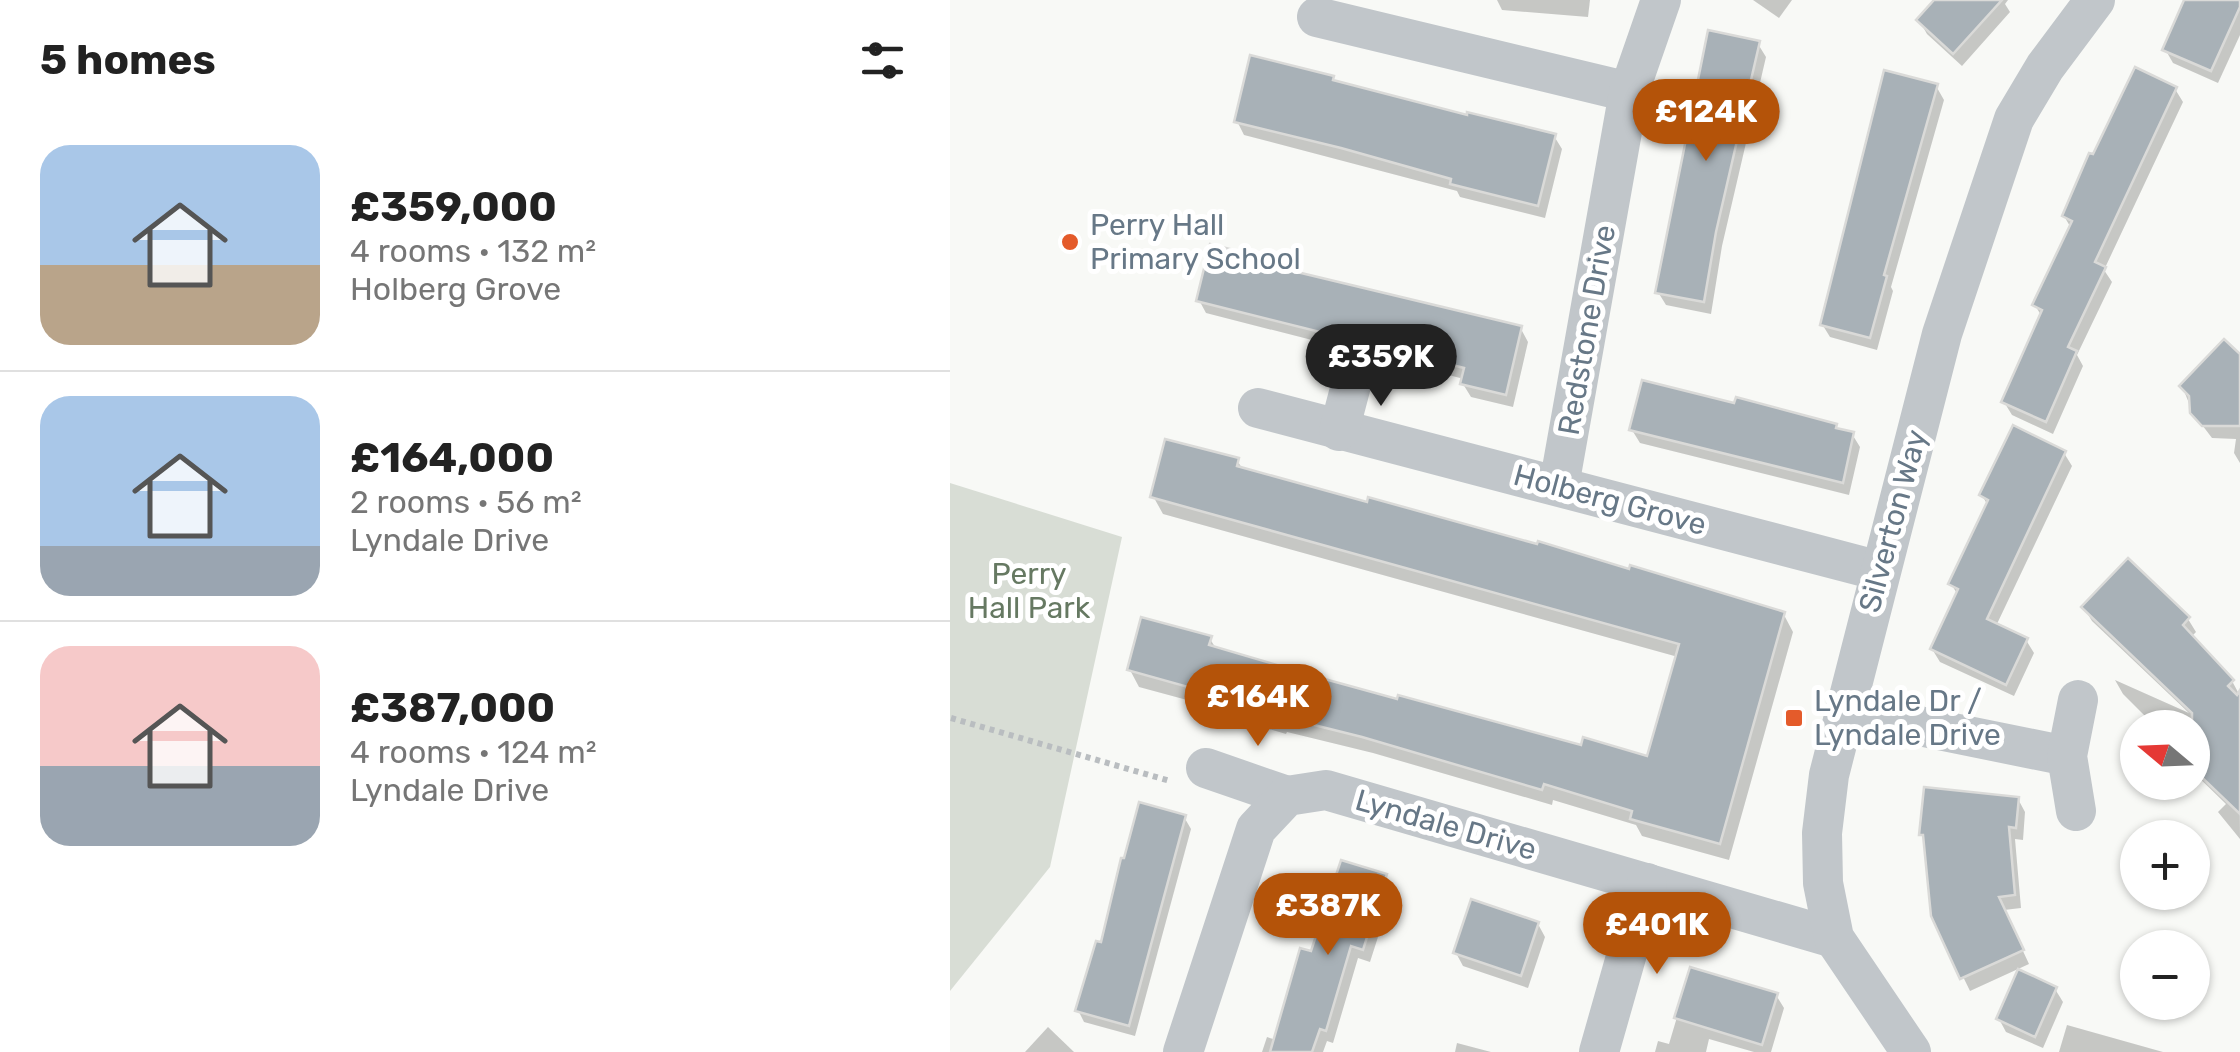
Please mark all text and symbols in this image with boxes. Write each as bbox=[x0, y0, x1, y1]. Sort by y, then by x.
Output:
icon: filters bbox=[855, 33, 910, 88]
text: 5 homes bbox=[40, 35, 216, 85]
pin: £124K bbox=[1636, 79, 1776, 164]
text: £124K bbox=[1655, 92, 1757, 130]
text: £359,000 bbox=[350, 182, 557, 232]
icon: home bbox=[120, 185, 240, 305]
place label: Perry Hall Primary School bbox=[1090, 207, 1301, 277]
street label: Redstone Drive bbox=[1551, 222, 1623, 438]
marker: Perry Hall Primary School bbox=[1059, 231, 1081, 253]
text: 4 rooms · 132 m² bbox=[350, 232, 596, 270]
text: Holberg Grove bbox=[350, 270, 561, 308]
pin: £359K bbox=[1311, 324, 1451, 409]
text: £359K bbox=[1328, 337, 1434, 375]
street label: Silverton Way bbox=[1851, 426, 1935, 616]
text: £164,000 bbox=[350, 433, 554, 483]
icon: home bbox=[120, 436, 240, 556]
street label: Holberg Grove bbox=[1510, 457, 1710, 543]
text: 2 rooms · 56 m² bbox=[350, 483, 582, 521]
text: Lyndale Drive bbox=[350, 521, 549, 559]
park label: Perry Hall Park bbox=[968, 556, 1091, 626]
pin: £164K bbox=[1188, 664, 1328, 749]
text: £164K bbox=[1207, 677, 1309, 715]
text: £387,000 bbox=[350, 683, 555, 733]
place label: Lyndale Dr / Lyndale Drive bbox=[1814, 683, 2001, 753]
icon: home bbox=[120, 686, 240, 806]
marker: Lyndale Dr / Lyndale Drive bbox=[1783, 707, 1805, 729]
north arrow bbox=[2120, 710, 2210, 800]
map controls bbox=[2120, 710, 2210, 1020]
text: 4 rooms · 124 m² bbox=[350, 733, 597, 771]
text: Lyndale Drive bbox=[350, 771, 549, 809]
street label: Lyndale Drive bbox=[1351, 782, 1541, 868]
button: + bbox=[2120, 820, 2210, 910]
pin: £387K bbox=[1258, 873, 1398, 958]
text: £387K bbox=[1275, 886, 1381, 924]
pin: £401K bbox=[1587, 892, 1727, 977]
text: £401K bbox=[1605, 905, 1709, 943]
button: − bbox=[2120, 930, 2210, 1020]

